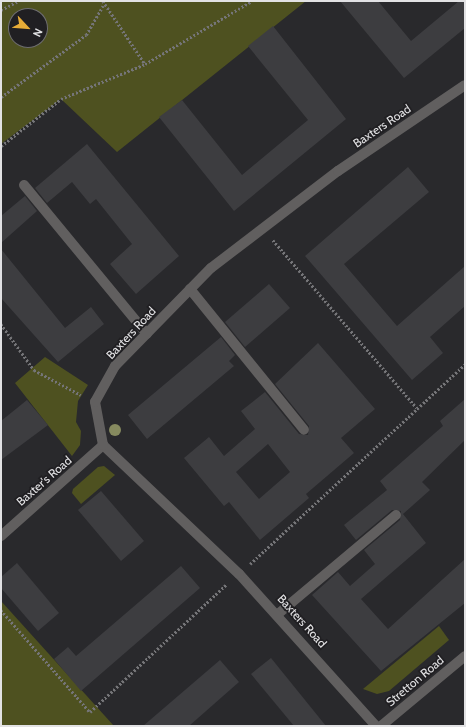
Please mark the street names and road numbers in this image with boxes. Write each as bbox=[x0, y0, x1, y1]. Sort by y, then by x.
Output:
street label: Baxters Road bbox=[351, 102, 413, 150]
street label: Baxters Road bbox=[103, 304, 159, 362]
street label: Baxter's Road bbox=[14, 453, 74, 509]
street label: Baxters Road bbox=[274, 592, 330, 650]
street label: Stretton Road bbox=[383, 653, 447, 709]

